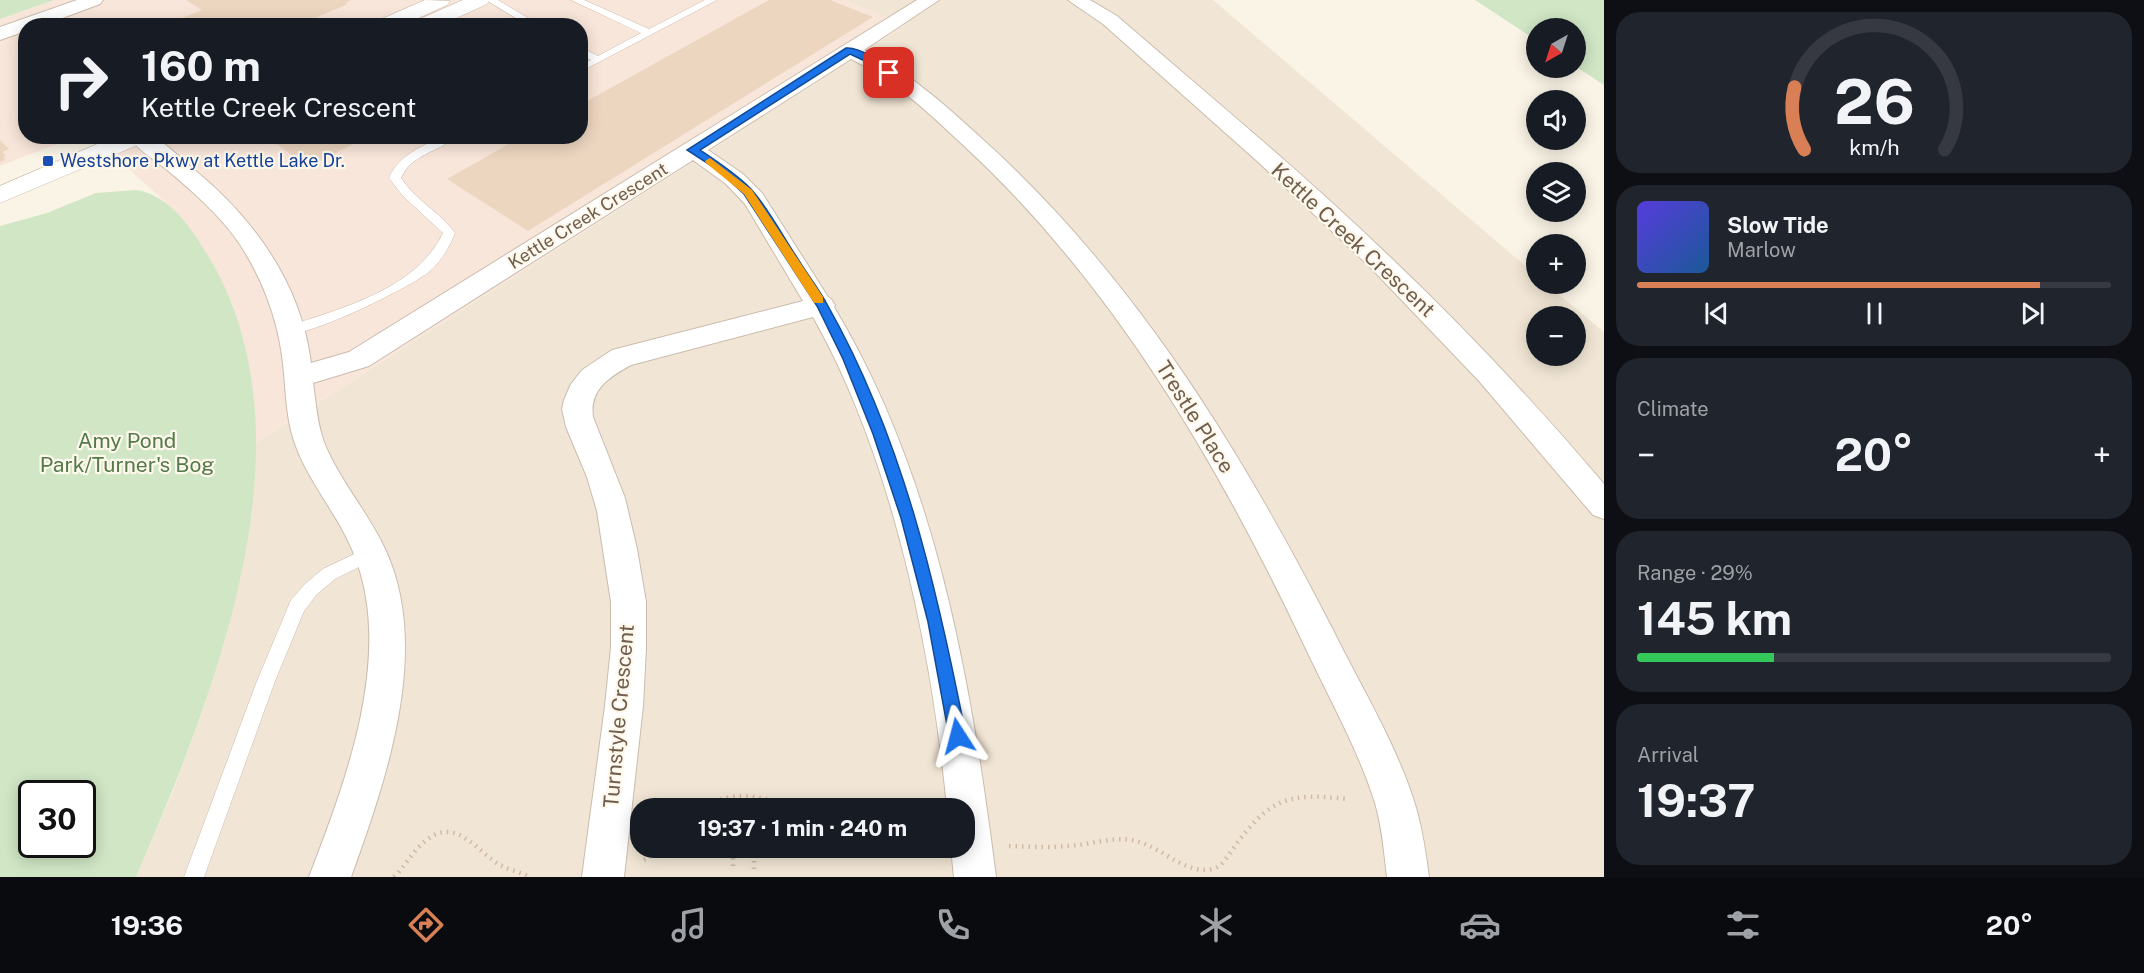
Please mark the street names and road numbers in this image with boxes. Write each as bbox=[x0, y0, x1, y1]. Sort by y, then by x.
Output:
street label: Kettle Creek Crescent bbox=[1266, 157, 1440, 322]
street label: Kettle Creek Crescent bbox=[504, 158, 671, 273]
street label: Trestle Place bbox=[1151, 356, 1240, 477]
street label: Turnstyle Crescent bbox=[598, 623, 639, 809]

